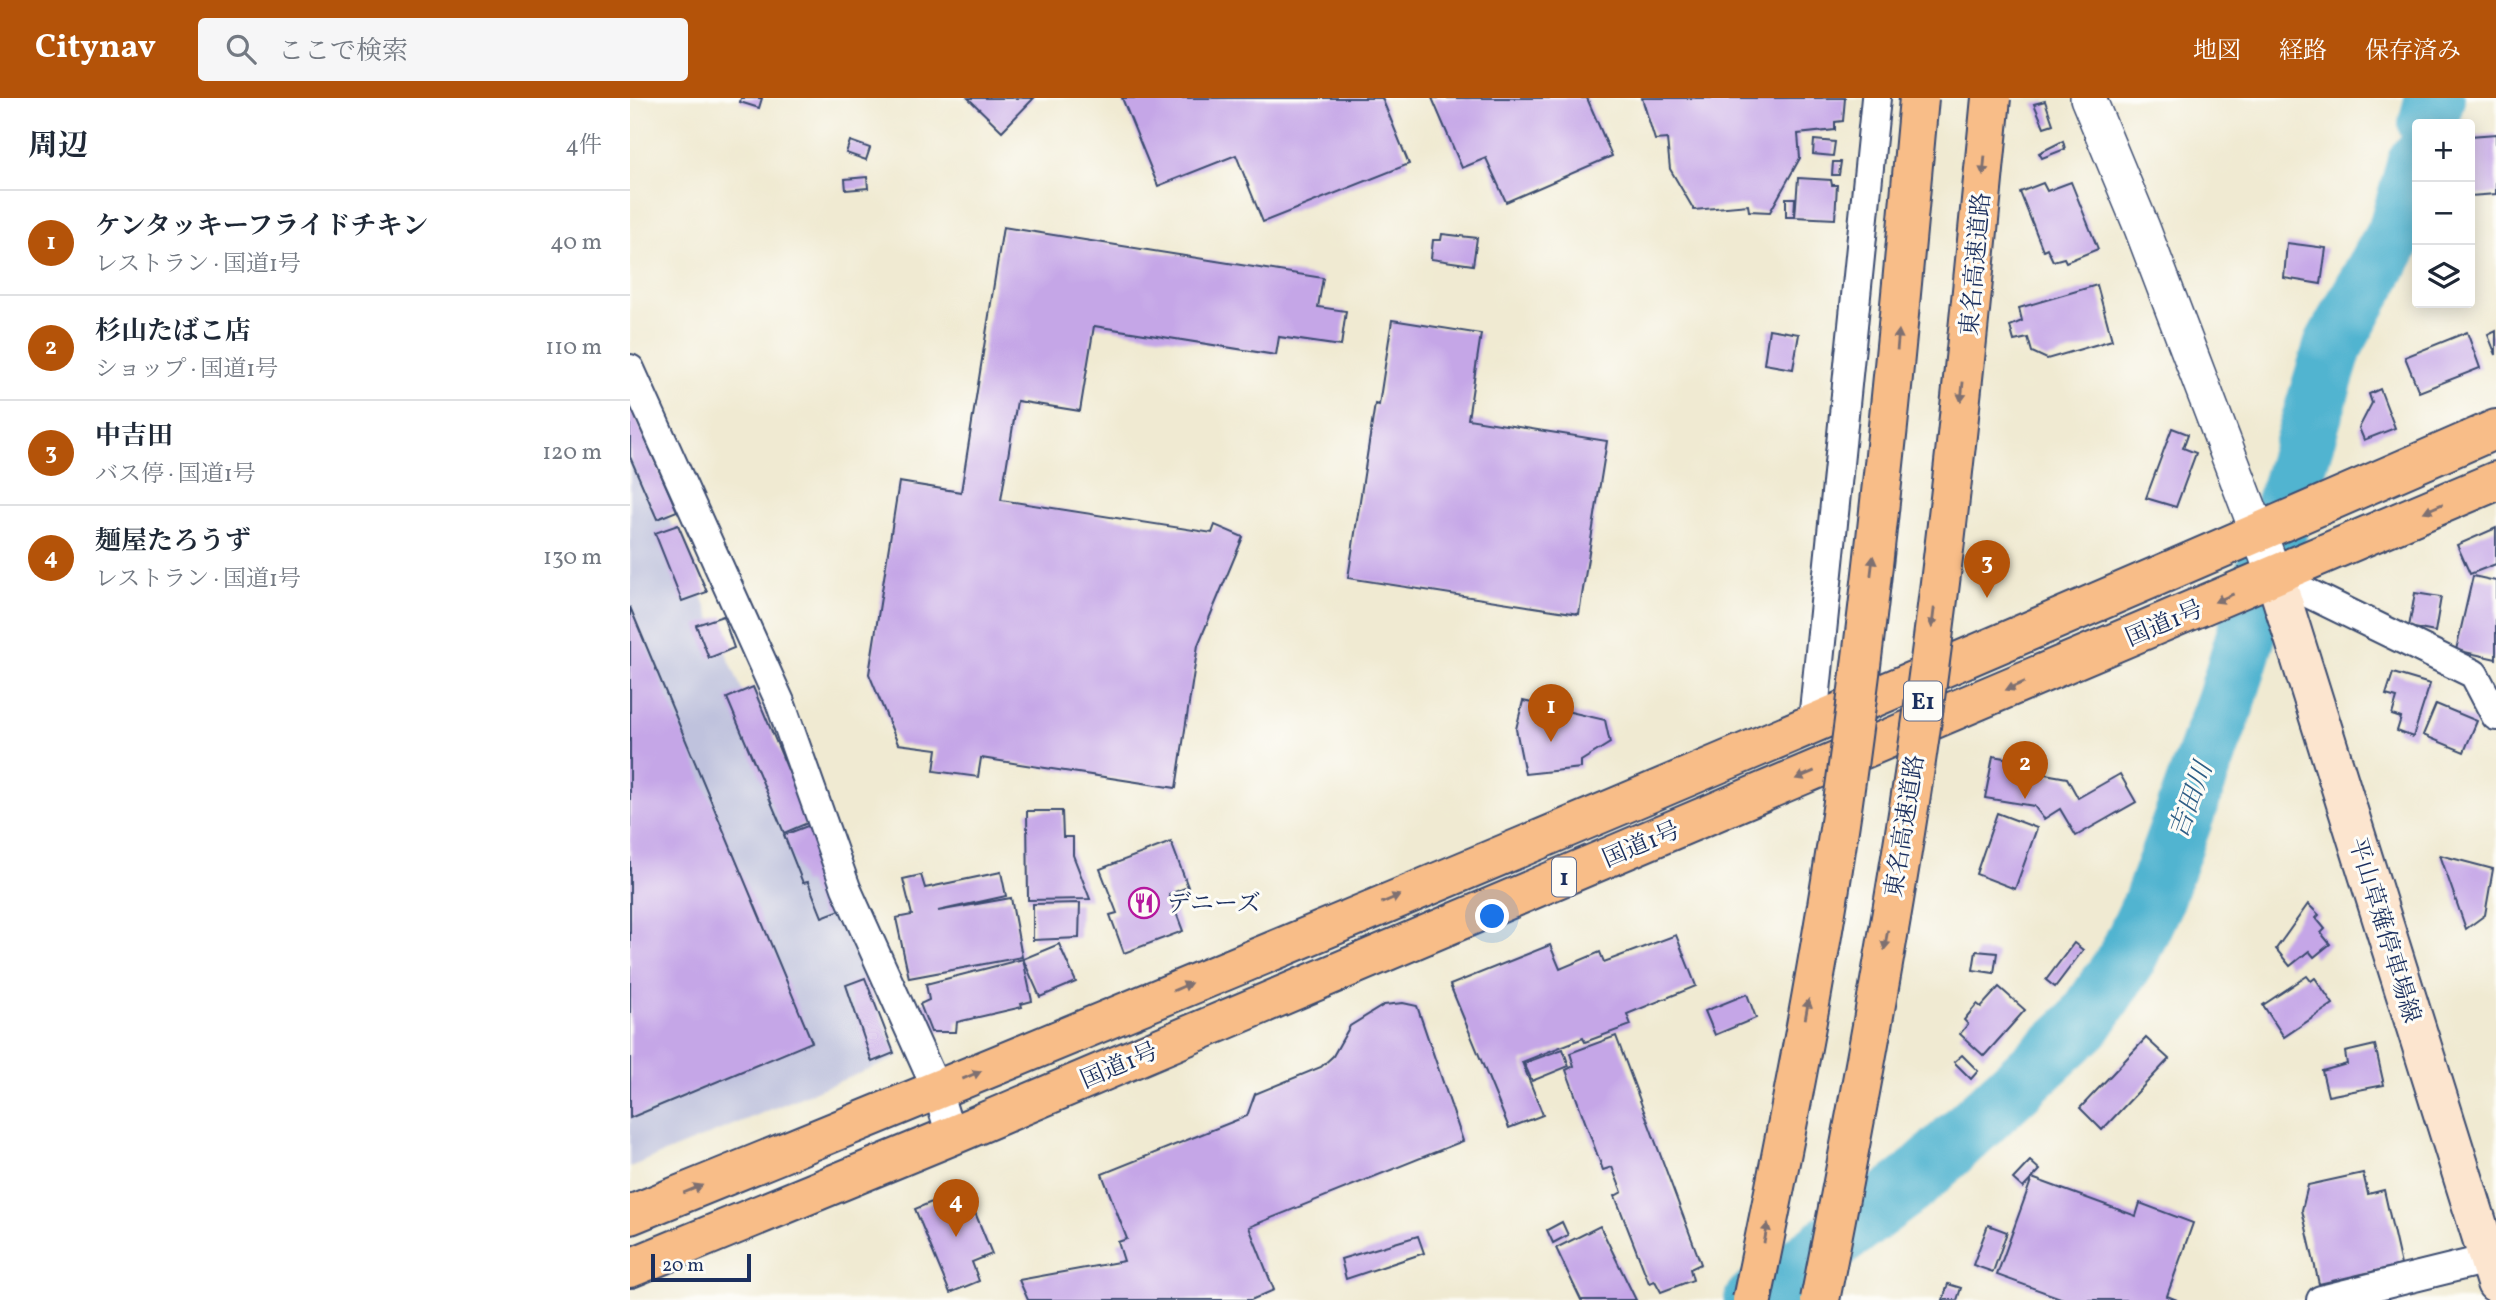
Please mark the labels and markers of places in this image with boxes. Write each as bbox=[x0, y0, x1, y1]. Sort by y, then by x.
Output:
pin: 3 bbox=[1964, 540, 2010, 598]
pin: 1 bbox=[1528, 684, 1574, 742]
pin: 2 bbox=[2002, 741, 2048, 799]
restaurant icon: デニーズ bbox=[1127, 886, 1161, 920]
place label: デニーズ bbox=[1167, 888, 1261, 922]
pin: 4 bbox=[933, 1179, 979, 1237]

